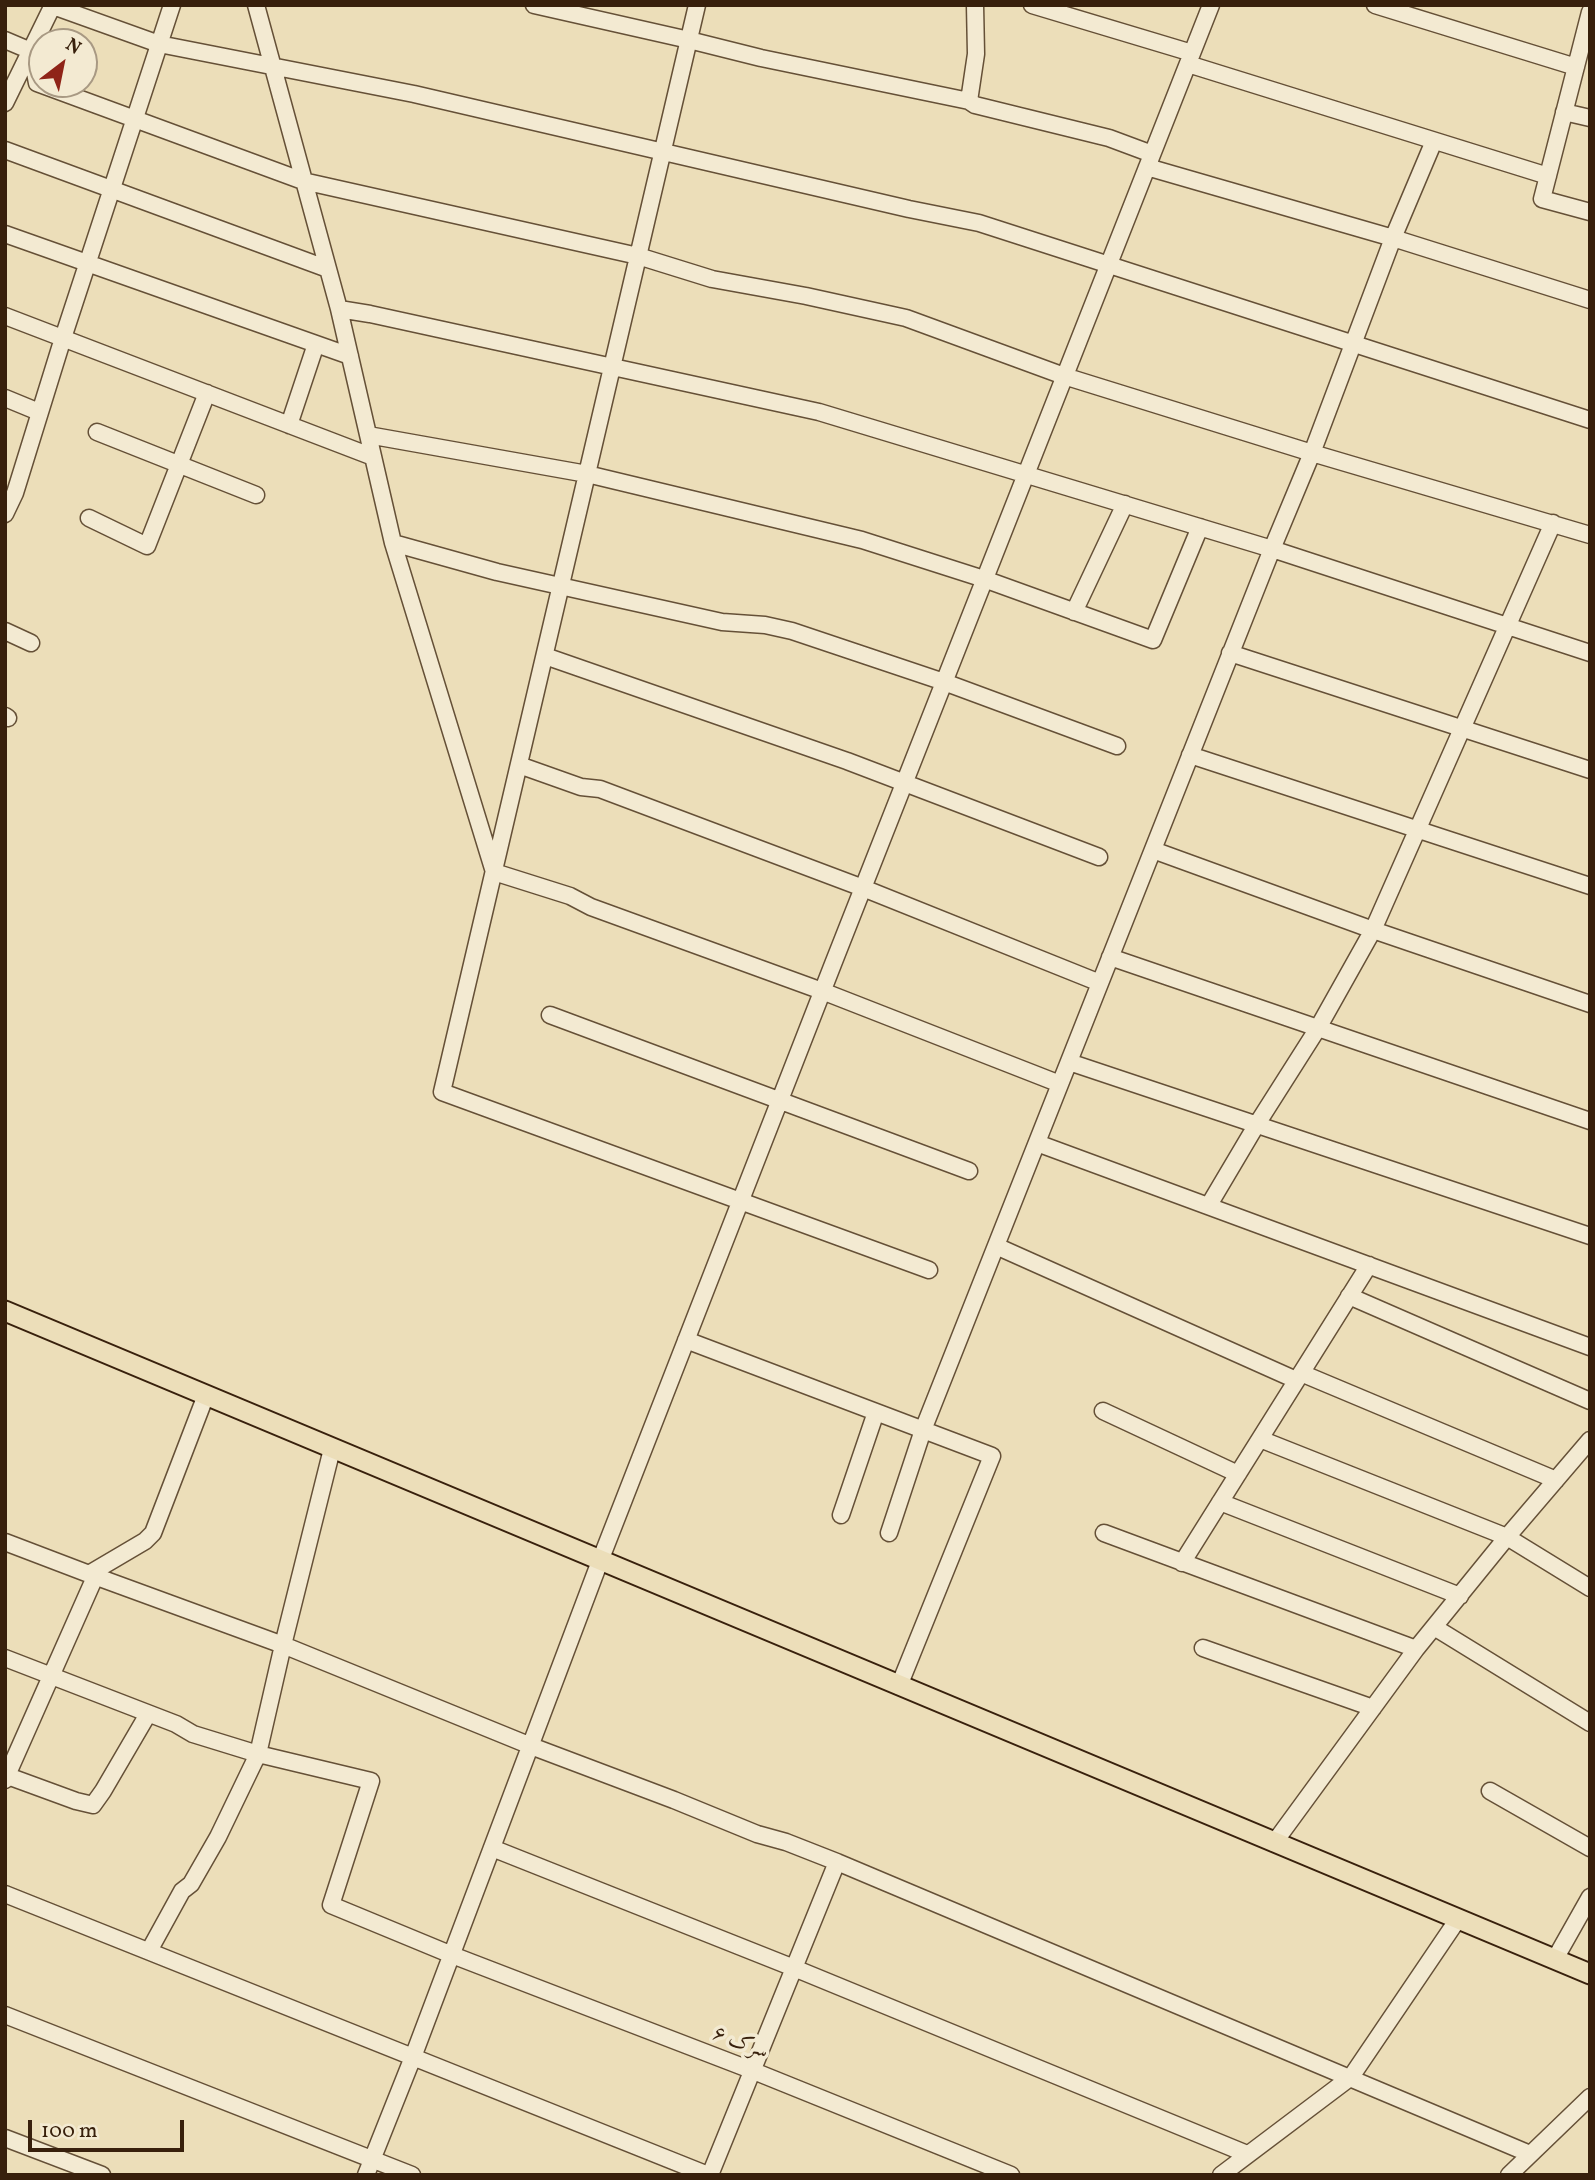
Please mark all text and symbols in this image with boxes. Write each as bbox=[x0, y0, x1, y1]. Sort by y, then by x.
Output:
north arrow bbox=[28, 28, 98, 98]
text: N bbox=[60, 32, 86, 62]
street label: سرک ۶ bbox=[709, 2022, 771, 2066]
scale bar bbox=[32, 2106, 187, 2150]
text: 100 m bbox=[41, 2117, 98, 2146]

